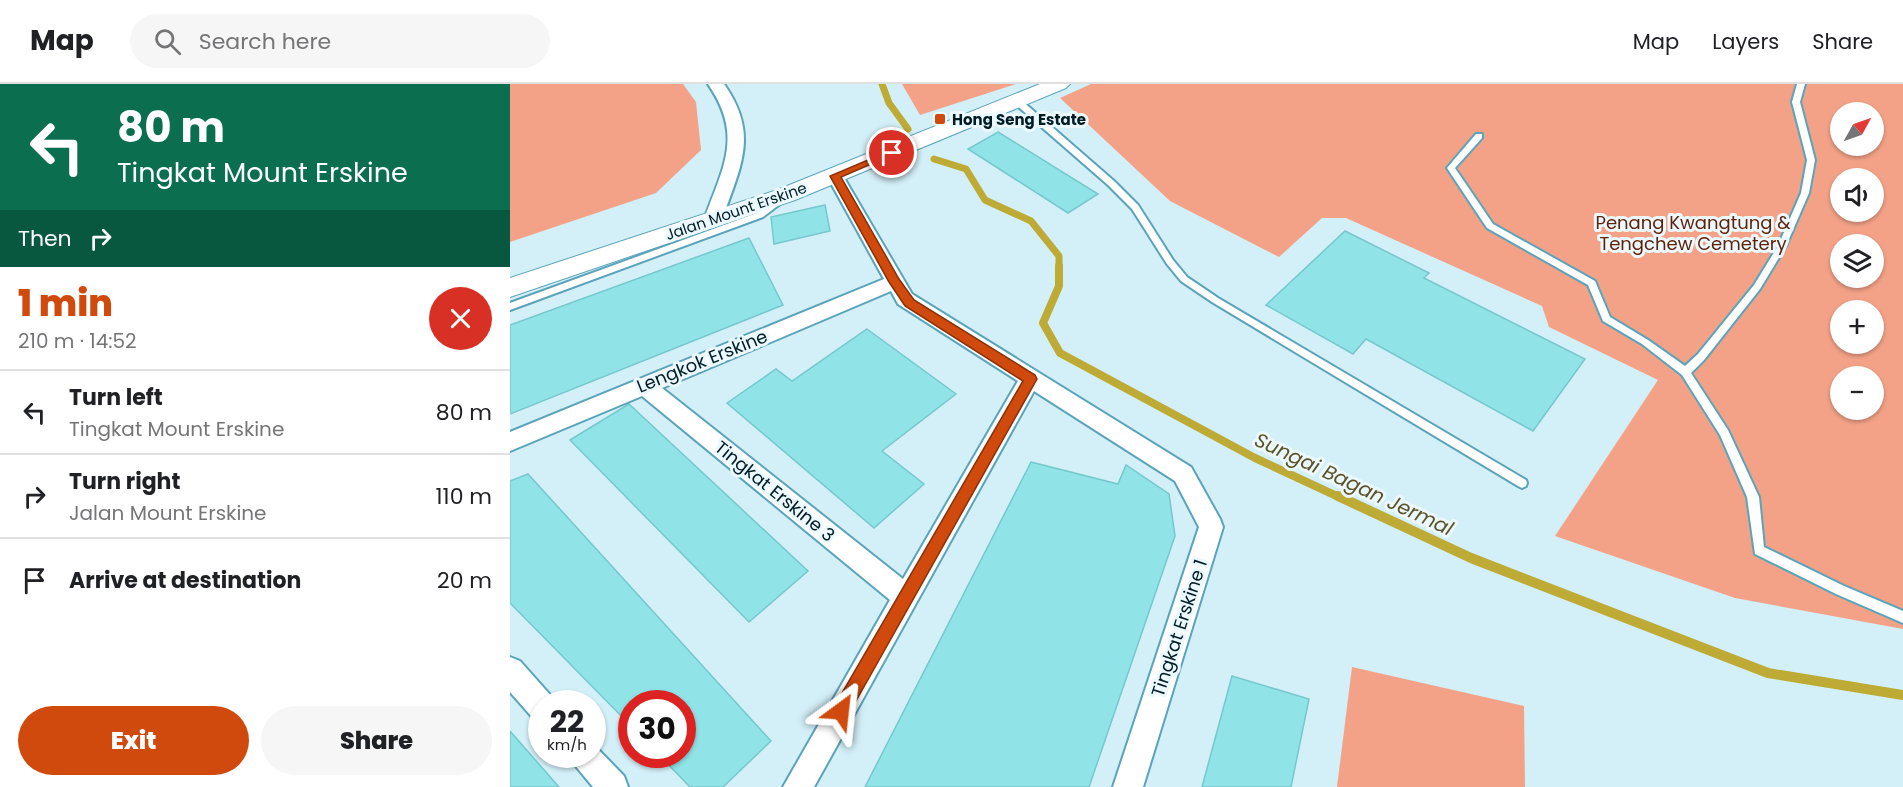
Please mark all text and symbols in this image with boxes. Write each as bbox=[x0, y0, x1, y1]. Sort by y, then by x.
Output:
search box bbox=[130, 14, 550, 68]
text: Map bbox=[30, 21, 94, 60]
icon: search bbox=[151, 25, 184, 58]
text: Search here bbox=[199, 26, 331, 57]
text: Map bbox=[1633, 27, 1679, 56]
text: Layers bbox=[1712, 27, 1779, 56]
text: Share bbox=[1812, 27, 1873, 56]
text: 80 m bbox=[117, 98, 225, 157]
north arrow bbox=[1830, 102, 1884, 156]
map controls bbox=[1830, 102, 1884, 420]
icon: left bbox=[18, 108, 96, 186]
place label: Hong Seng Estate bbox=[952, 109, 1086, 130]
marker: Hong Seng Estate bbox=[933, 112, 947, 126]
pin bbox=[866, 127, 917, 178]
icon: arrive bbox=[875, 136, 908, 169]
text: Tingkat Mount Erskine bbox=[117, 154, 408, 191]
button: sound bbox=[1830, 168, 1884, 222]
street label: Jalan Mount Erskine bbox=[663, 177, 809, 245]
park label: Penang Kwangtung & Tengchew Cemetery bbox=[1595, 210, 1791, 256]
icon: right bbox=[84, 222, 117, 255]
text: Then bbox=[18, 223, 72, 254]
button: layers bbox=[1830, 234, 1884, 288]
text: 1 min bbox=[18, 278, 113, 329]
button: close bbox=[429, 287, 492, 350]
button: + bbox=[1830, 300, 1884, 354]
street label: Lengkok Erskine bbox=[633, 323, 771, 399]
text: 210 m · 14:52 bbox=[18, 327, 137, 355]
button: − bbox=[1830, 366, 1884, 420]
text: Turn left bbox=[69, 382, 163, 413]
icon: left bbox=[18, 396, 51, 429]
text: 80 m bbox=[436, 397, 492, 428]
text: Tingkat Mount Erskine bbox=[69, 415, 284, 443]
water label: Sungai Bagan Jermal bbox=[1250, 426, 1458, 542]
street label: Tingkat Erskine 3 bbox=[710, 435, 840, 547]
text: Turn right bbox=[69, 466, 180, 497]
icon: right bbox=[18, 480, 51, 513]
text: 110 m bbox=[436, 481, 492, 512]
text: Jalan Mount Erskine bbox=[69, 499, 267, 527]
street label: Tingkat Erskine 1 bbox=[1145, 556, 1213, 700]
icon: arrive bbox=[18, 564, 51, 597]
text: Arrive at destination bbox=[69, 565, 301, 596]
text: 20 m bbox=[437, 565, 492, 596]
position arrow bbox=[809, 679, 873, 743]
speed limit sign: 30 bbox=[618, 690, 696, 768]
text: 22 bbox=[550, 700, 584, 743]
button: Exit bbox=[18, 706, 249, 775]
button: Share bbox=[261, 706, 492, 775]
text: km/h bbox=[547, 734, 587, 755]

